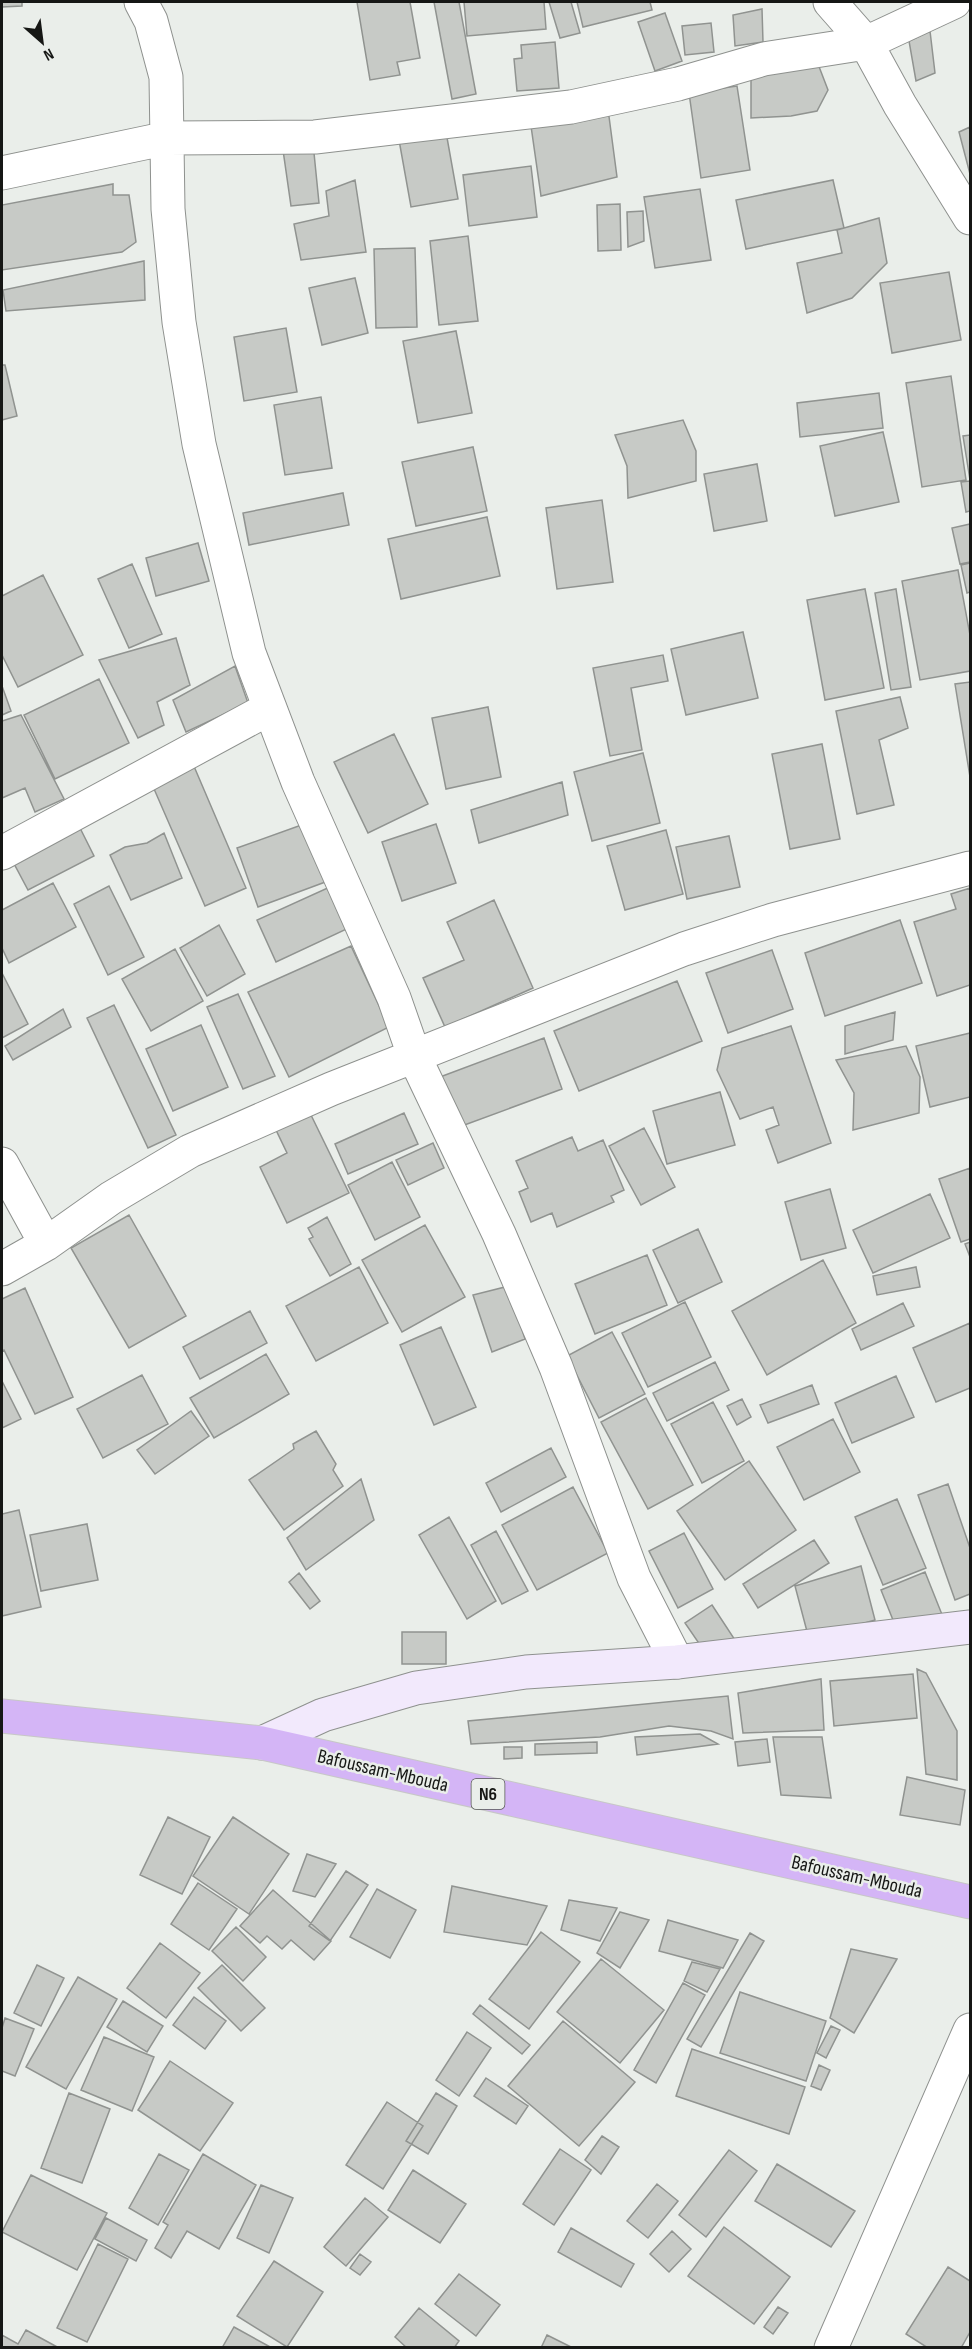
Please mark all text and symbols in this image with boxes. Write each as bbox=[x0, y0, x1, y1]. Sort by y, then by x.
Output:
north arrow bbox=[12, 12, 72, 72]
text: N bbox=[40, 44, 57, 64]
street label: Bafoussam-Mbouda bbox=[315, 1744, 451, 1798]
road number: N6 bbox=[472, 1779, 504, 1809]
street label: Bafoussam-Mbouda bbox=[789, 1850, 925, 1904]

